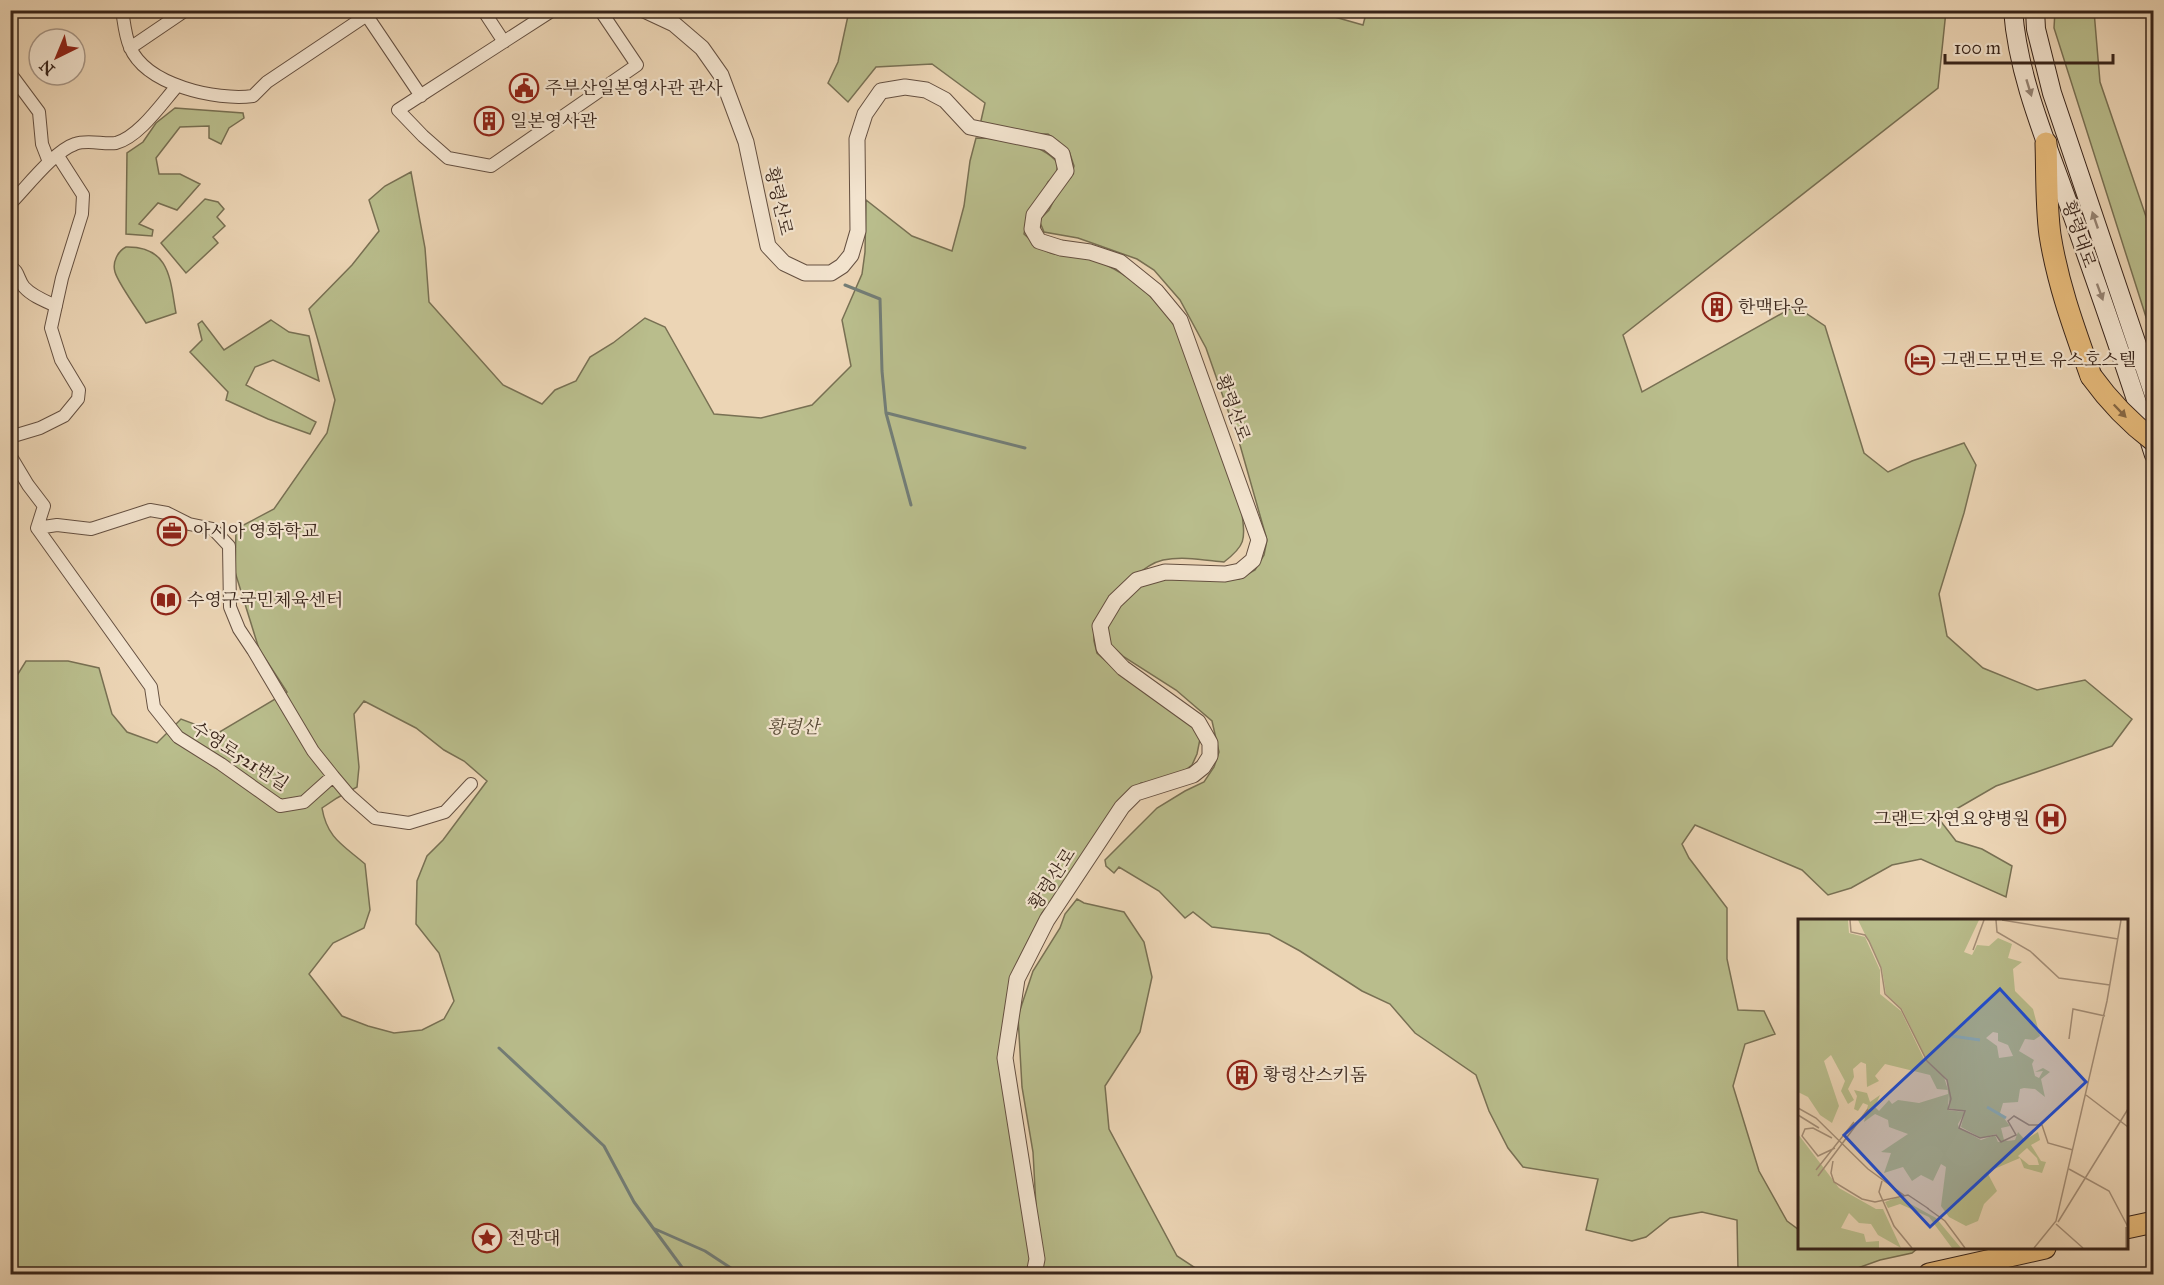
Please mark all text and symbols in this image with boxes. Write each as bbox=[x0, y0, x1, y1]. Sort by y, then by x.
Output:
north arrow bbox=[27, 27, 87, 87]
scale bar bbox=[1945, 27, 2113, 65]
text: 100 m bbox=[1954, 37, 2001, 59]
text: N bbox=[35, 56, 59, 79]
public building icon: 주부산일본영사관 관사 bbox=[508, 72, 540, 104]
place label: 주부산일본영사관 관사 bbox=[545, 77, 723, 99]
one-way arrow bbox=[2025, 79, 2034, 97]
building icon: 일본영사관 bbox=[473, 105, 505, 137]
place label: 일본영사관 bbox=[510, 110, 598, 132]
street label: 황령산로 bbox=[760, 165, 798, 237]
street label: 황령대로 bbox=[2057, 198, 2101, 270]
one-way arrow bbox=[2089, 211, 2099, 229]
one-way arrow bbox=[2095, 283, 2105, 301]
building icon: 한맥타운 bbox=[1701, 291, 1733, 323]
place label: 한맥타운 bbox=[1738, 296, 1808, 318]
hotel icon: 그랜드모먼트 유스호스텔 bbox=[1904, 344, 1936, 376]
place label: 그랜드모먼트 유스호스텔 bbox=[1941, 349, 2136, 371]
street label: 황령산로 bbox=[1211, 372, 1255, 444]
one-way arrow bbox=[2112, 403, 2126, 417]
office icon: 아시아 영화학교 bbox=[156, 515, 188, 547]
place label: 아시아 영화학교 bbox=[193, 520, 319, 542]
library icon: 수영구국민체육센터 bbox=[150, 584, 182, 616]
place label: 수영구국민체육센터 bbox=[187, 589, 344, 611]
street label: 수영로521번길 bbox=[187, 716, 293, 796]
park label: 황령산 bbox=[767, 716, 822, 738]
hospital icon: 그랜드자연요양병원 bbox=[2035, 803, 2067, 835]
place label: 그랜드자연요양병원 bbox=[1874, 808, 2030, 830]
street label: 황령산로 bbox=[1024, 844, 1080, 914]
inset map bbox=[1798, 919, 2128, 1249]
building icon: 황령산스키돔 bbox=[1226, 1059, 1258, 1091]
place label: 황령산스키돔 bbox=[1263, 1064, 1367, 1086]
place icon: 전망대 bbox=[471, 1222, 503, 1254]
place label: 전망대 bbox=[508, 1227, 560, 1249]

